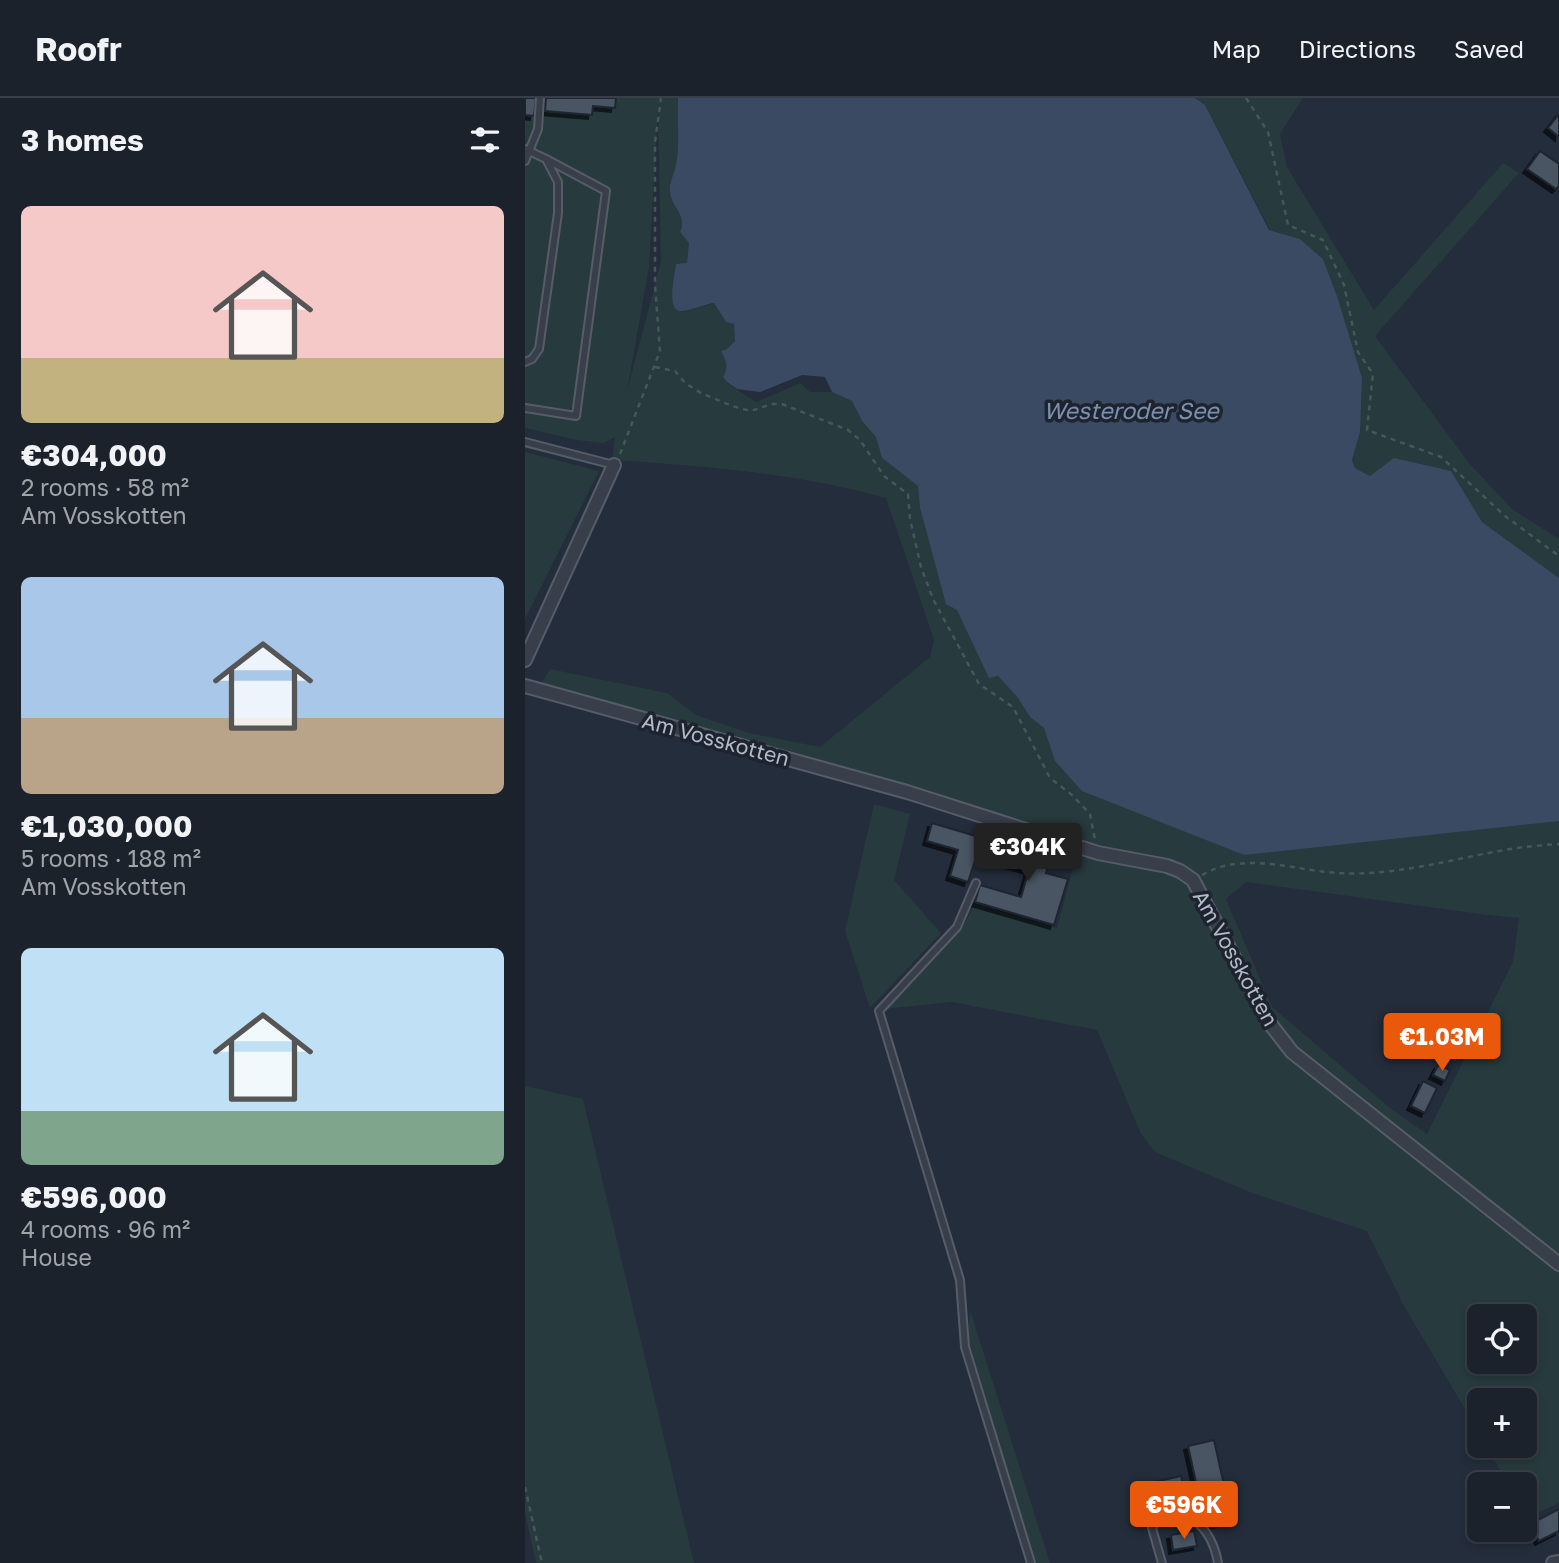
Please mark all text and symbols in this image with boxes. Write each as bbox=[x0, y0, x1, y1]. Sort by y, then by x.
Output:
text: Roofr bbox=[35, 29, 122, 68]
text: Map bbox=[1212, 34, 1261, 63]
text: Directions bbox=[1299, 34, 1416, 63]
text: Saved bbox=[1454, 34, 1524, 63]
icon: filters bbox=[466, 121, 504, 159]
text: 3 homes bbox=[21, 122, 144, 158]
icon: home bbox=[200, 252, 326, 378]
water label: Westeroder See bbox=[1043, 396, 1220, 424]
text: €304,000 bbox=[21, 437, 167, 473]
text: 2 rooms · 58 m² bbox=[21, 473, 189, 501]
text: Am Vosskotten bbox=[21, 501, 187, 529]
icon: home bbox=[200, 623, 326, 749]
street label: Am Vosskotten bbox=[640, 707, 792, 771]
text: €1,030,000 bbox=[21, 808, 193, 844]
pin: €304K bbox=[979, 824, 1077, 883]
text: €304K bbox=[990, 832, 1066, 860]
text: 5 rooms · 188 m² bbox=[21, 844, 201, 872]
text: Am Vosskotten bbox=[21, 872, 187, 900]
street label: Am Vosskotten bbox=[1188, 886, 1284, 1030]
icon: home bbox=[200, 994, 326, 1120]
pin: €1.03M bbox=[1385, 1014, 1499, 1073]
text: €1.03M bbox=[1400, 1022, 1484, 1050]
text: €596,000 bbox=[21, 1179, 167, 1215]
text: 4 rooms · 96 m² bbox=[21, 1215, 190, 1243]
text: House bbox=[21, 1243, 92, 1271]
map controls bbox=[1467, 1304, 1537, 1542]
button: locate bbox=[1467, 1304, 1537, 1374]
button: + bbox=[1467, 1388, 1537, 1458]
button: − bbox=[1467, 1472, 1537, 1542]
pin: €596K bbox=[1135, 1482, 1233, 1541]
text: €596K bbox=[1146, 1490, 1222, 1518]

